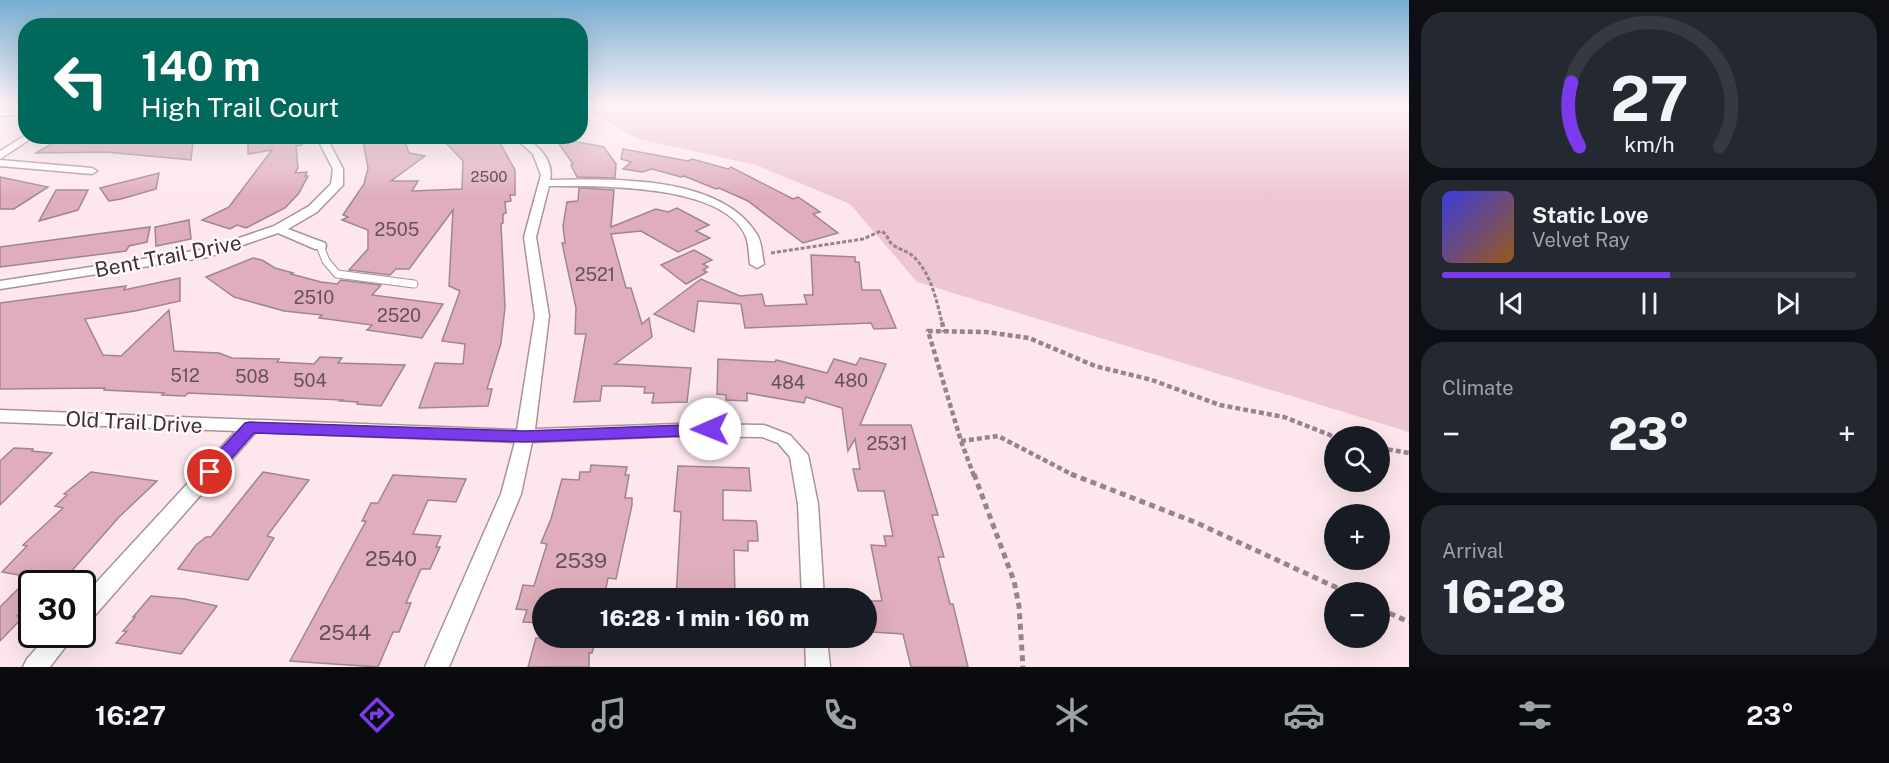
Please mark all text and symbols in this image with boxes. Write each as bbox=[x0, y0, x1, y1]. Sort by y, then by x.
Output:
text: 140 m bbox=[141, 41, 261, 90]
icon: left bbox=[42, 42, 120, 120]
text: 27 bbox=[1610, 62, 1688, 135]
text: High Trail Court bbox=[141, 91, 339, 123]
text: km/h bbox=[1624, 132, 1674, 157]
house number: 2500 bbox=[471, 168, 507, 185]
text: Static Love bbox=[1532, 202, 1649, 228]
house number: 2505 bbox=[375, 219, 419, 240]
text: Velvet Ray bbox=[1532, 228, 1630, 252]
street label: Bent Trail Drive bbox=[92, 229, 244, 283]
house number: 2521 bbox=[575, 264, 615, 285]
house number: 2510 bbox=[294, 287, 334, 308]
icon: previous bbox=[1495, 287, 1528, 320]
icon: pause bbox=[1633, 287, 1666, 320]
icon: next bbox=[1771, 287, 1804, 320]
house number: 2520 bbox=[377, 305, 421, 326]
house number: 512 bbox=[170, 365, 200, 386]
house number: 508 bbox=[235, 366, 269, 387]
house number: 504 bbox=[293, 370, 327, 391]
house number: 480 bbox=[834, 370, 868, 391]
house number: 484 bbox=[771, 372, 805, 393]
text: Climate bbox=[1442, 376, 1514, 400]
position arrow bbox=[678, 397, 742, 461]
street label: Old Trail Drive bbox=[65, 406, 203, 438]
text: 23° bbox=[1608, 407, 1690, 460]
text: − bbox=[1442, 415, 1460, 453]
text: + bbox=[1838, 415, 1856, 453]
map controls bbox=[1324, 426, 1390, 648]
button: search bbox=[1324, 426, 1390, 492]
house number: 2531 bbox=[867, 433, 907, 454]
pin bbox=[184, 446, 235, 497]
icon: arrive bbox=[193, 455, 226, 488]
button: + bbox=[1324, 504, 1390, 570]
text: Arrival bbox=[1442, 539, 1504, 563]
house number: 2540 bbox=[365, 546, 417, 571]
house number: 2539 bbox=[555, 548, 607, 573]
speed limit sign: 30 bbox=[18, 570, 96, 648]
text: 16:28 bbox=[1442, 570, 1566, 623]
button: − bbox=[1324, 582, 1390, 648]
text: 16:28 · 1 min · 160 m bbox=[600, 605, 809, 631]
house number: 2544 bbox=[319, 620, 371, 645]
icon: directions bbox=[356, 694, 398, 736]
icon: music bbox=[588, 694, 630, 736]
icon: phone bbox=[819, 694, 861, 736]
icon: climate bbox=[1051, 694, 1093, 736]
icon: car bbox=[1283, 694, 1325, 736]
icon: filters bbox=[1514, 694, 1556, 736]
text: 16:27 bbox=[95, 699, 166, 731]
text: 23° bbox=[1746, 699, 1794, 731]

